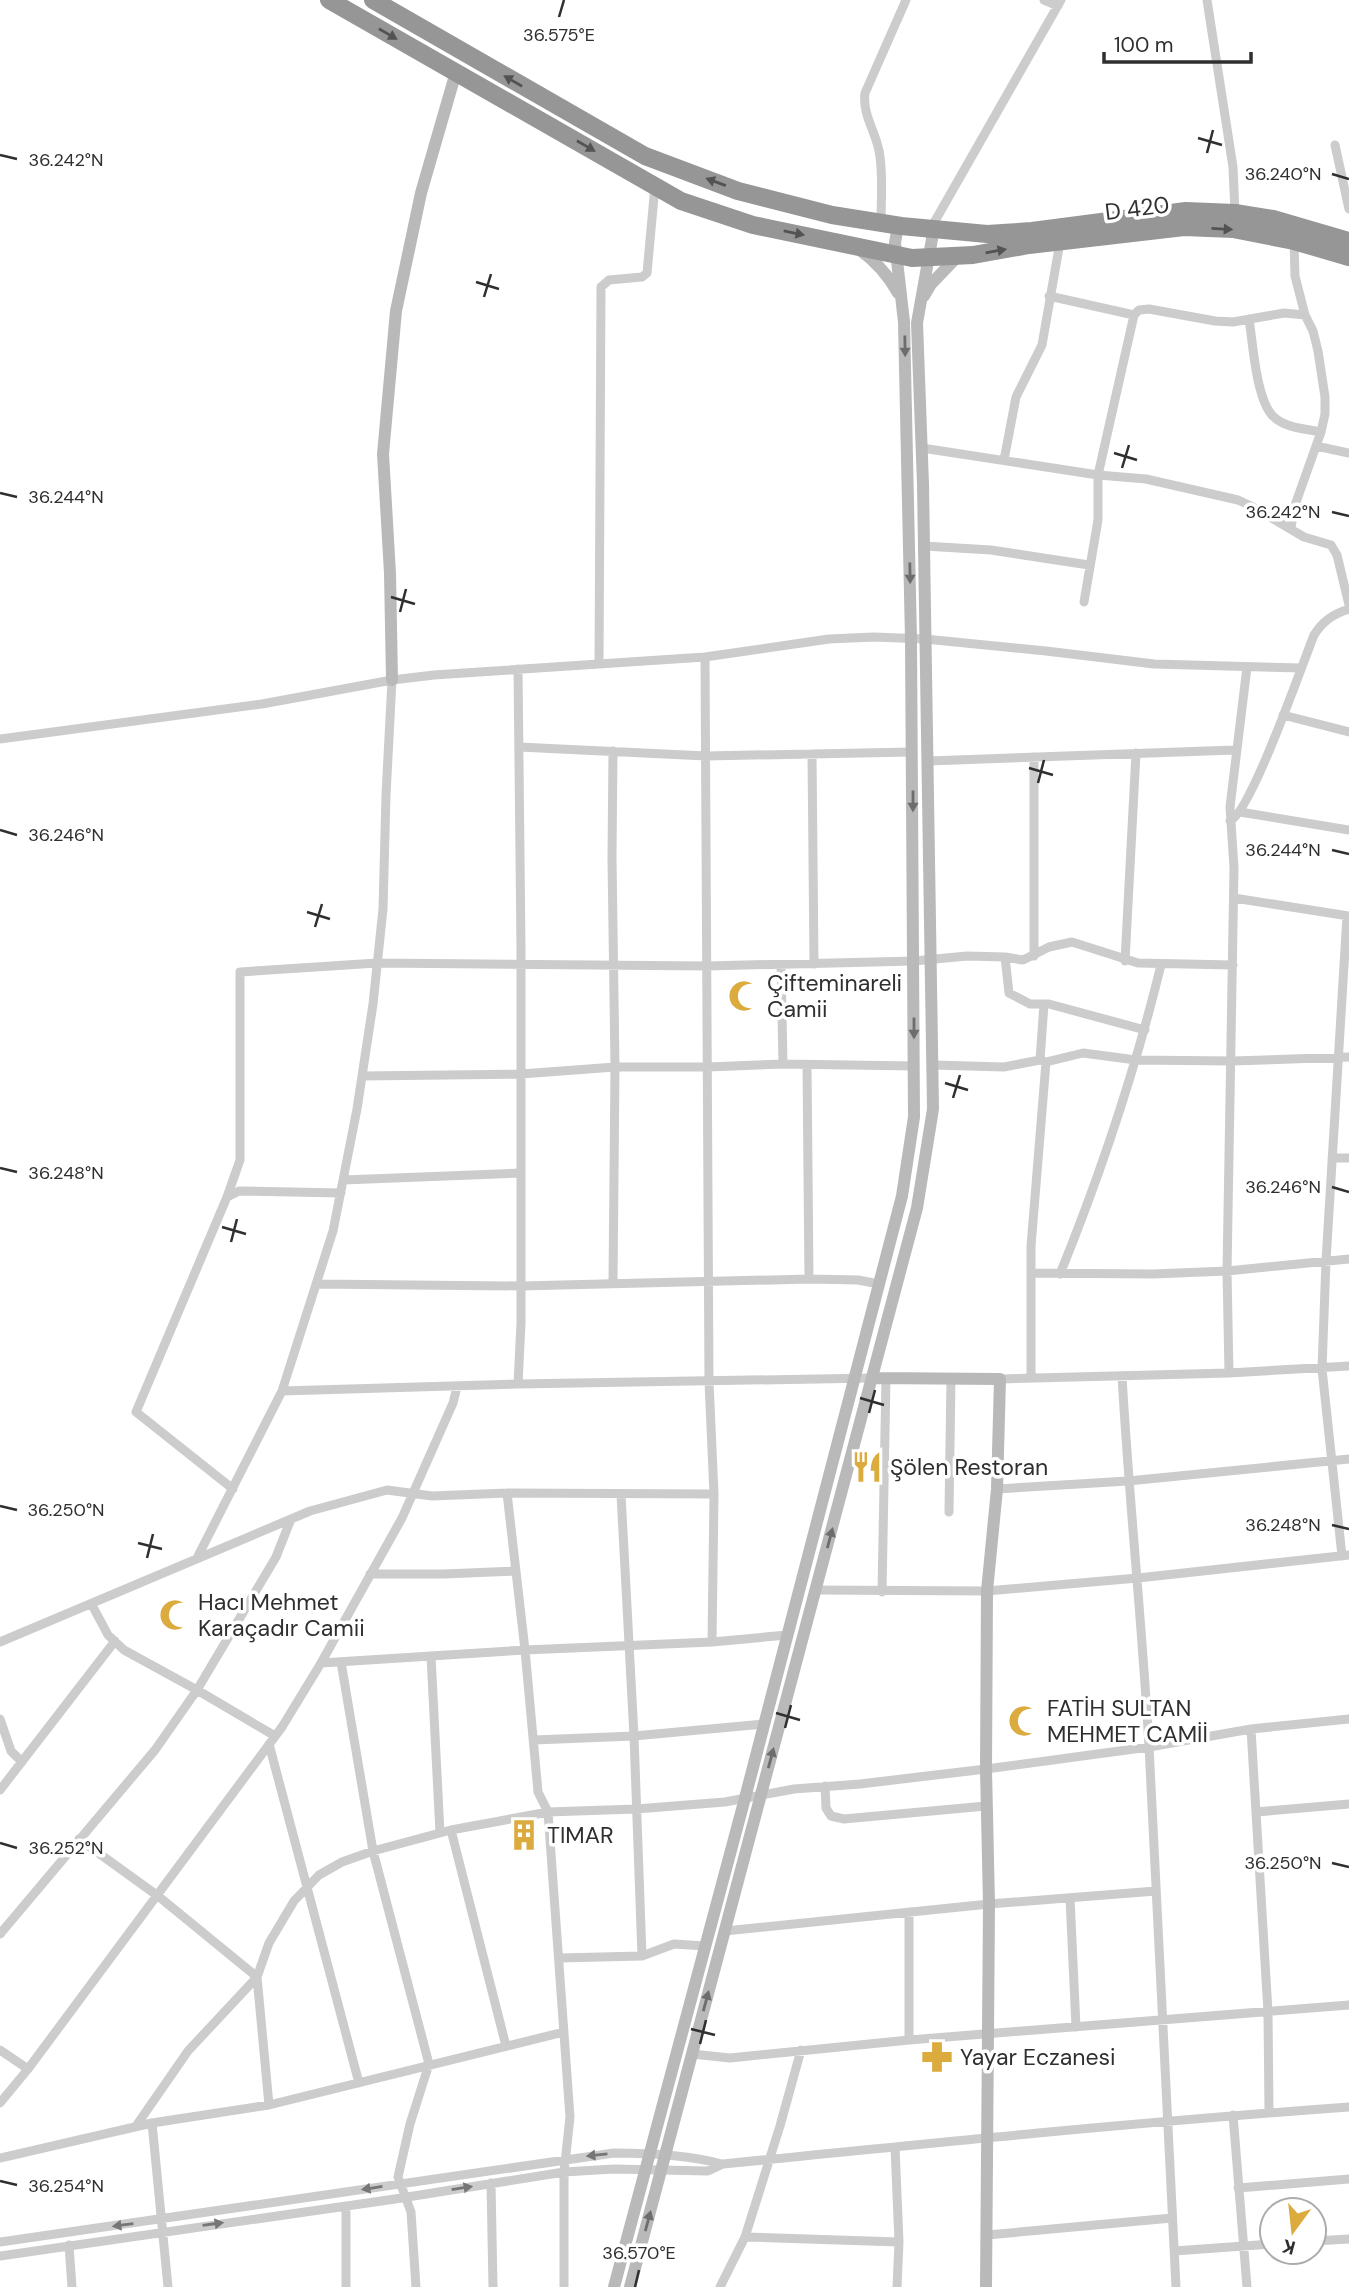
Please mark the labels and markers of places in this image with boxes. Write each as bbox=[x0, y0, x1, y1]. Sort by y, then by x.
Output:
place label: Çifteminareli Camii bbox=[767, 968, 902, 1024]
mosque icon: Çifteminareli Camii bbox=[727, 979, 761, 1013]
restaurant icon: Şölen Restoran bbox=[850, 1450, 884, 1484]
place label: Şölen Restoran bbox=[890, 1452, 1048, 1482]
place label: Hacı Mehmet Karaçadır Camii bbox=[198, 1587, 365, 1643]
mosque icon: Hacı Mehmet Karaçadır Camii bbox=[158, 1598, 192, 1632]
place label: FATİH SULTAN MEHMET CAMİİ bbox=[1047, 1693, 1208, 1749]
mosque icon: FATİH SULTAN MEHMET CAMİİ bbox=[1007, 1704, 1041, 1738]
building icon: TIMAR bbox=[507, 1818, 541, 1852]
place label: TIMAR bbox=[547, 1820, 614, 1850]
pharmacy icon: Yayar Eczanesi bbox=[920, 2040, 954, 2074]
place label: Yayar Eczanesi bbox=[960, 2042, 1116, 2072]

